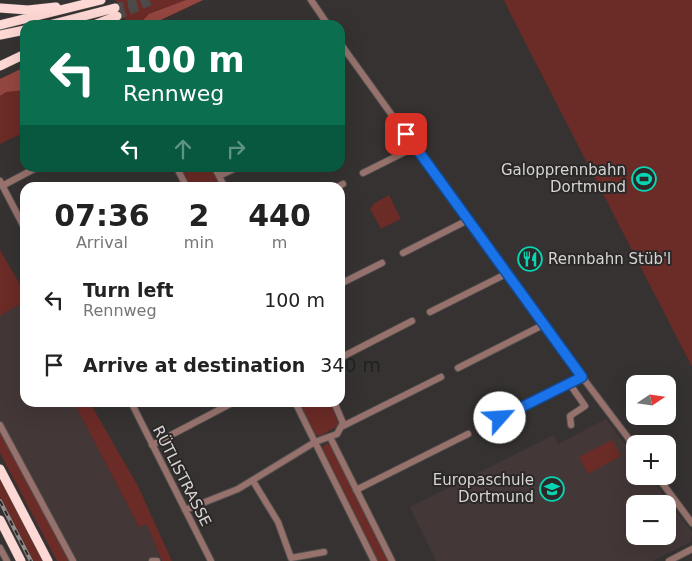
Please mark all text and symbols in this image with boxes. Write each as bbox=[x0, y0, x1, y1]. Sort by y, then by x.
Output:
icon: left bbox=[40, 40, 105, 105]
text: 100 m bbox=[123, 40, 245, 80]
text: Rennweg bbox=[123, 81, 224, 106]
pin bbox=[385, 113, 427, 155]
icon: arrive bbox=[392, 120, 420, 148]
icon: left bbox=[116, 135, 144, 163]
icon: ahead bbox=[169, 135, 197, 163]
icon: right bbox=[222, 135, 250, 163]
place label: Galopprennbahn Dortmund bbox=[501, 161, 626, 196]
sports icon: Galopprennbahn Dortmund bbox=[631, 166, 657, 192]
text: 07:36 bbox=[54, 198, 150, 233]
text: 2 bbox=[188, 198, 209, 233]
text: 440 bbox=[248, 198, 311, 233]
text: Arrival bbox=[76, 233, 128, 252]
text: min bbox=[184, 233, 214, 252]
text: m bbox=[272, 233, 287, 252]
restaurant icon: Rennbahn Stüb'l bbox=[517, 246, 543, 272]
place label: Rennbahn Stüb'l bbox=[548, 250, 671, 268]
text: Turn left bbox=[83, 279, 174, 301]
icon: left bbox=[40, 286, 68, 314]
text: 100 m bbox=[264, 289, 325, 311]
text: Rennweg bbox=[83, 301, 157, 320]
icon: arrive bbox=[40, 351, 68, 379]
text: Arrive at destination bbox=[83, 354, 305, 376]
text: 340 m bbox=[320, 354, 381, 376]
north arrow bbox=[626, 375, 676, 425]
map controls bbox=[626, 375, 676, 545]
position arrow bbox=[473, 391, 525, 443]
street label: RÜTLISTRASSE bbox=[149, 422, 216, 529]
button: + bbox=[626, 435, 676, 485]
place label: Europaschule Dortmund bbox=[433, 471, 534, 506]
school or university icon: Europaschule Dortmund bbox=[539, 476, 565, 502]
button: − bbox=[626, 495, 676, 545]

